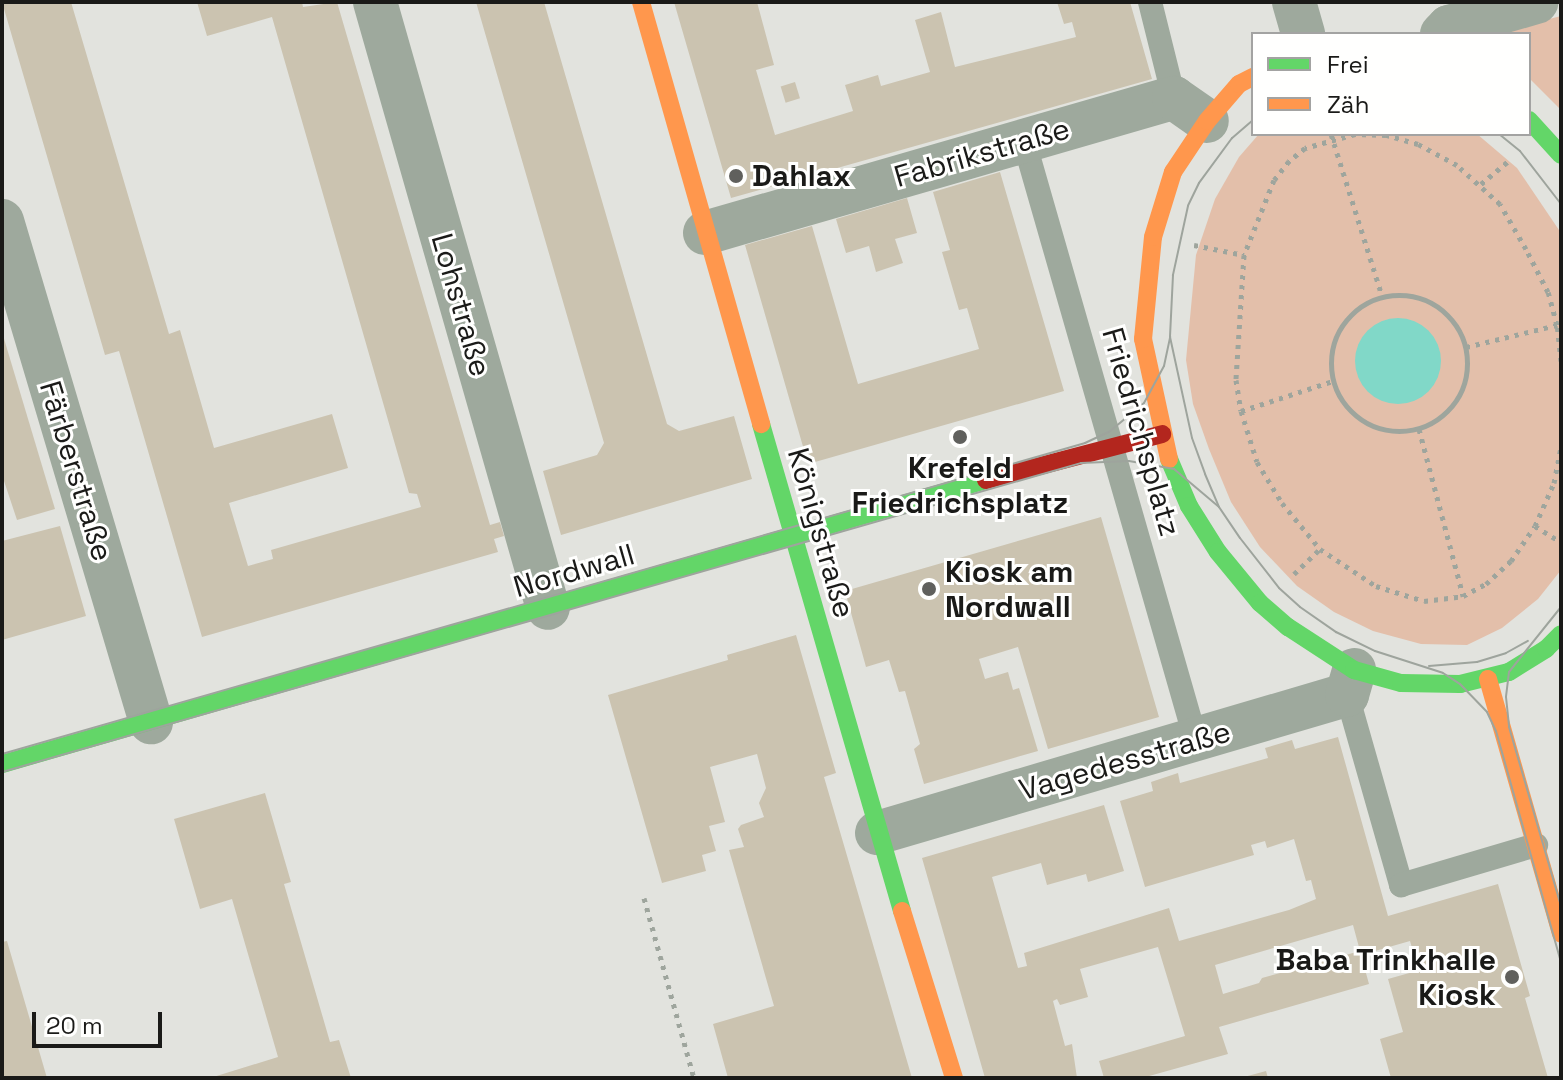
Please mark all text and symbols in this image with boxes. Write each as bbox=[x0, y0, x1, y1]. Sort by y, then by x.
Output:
legend bbox=[1251, 32, 1531, 136]
text: Frei bbox=[1327, 49, 1369, 80]
text: Zäh bbox=[1327, 89, 1369, 120]
street label: Fabrikstraße bbox=[890, 111, 1074, 195]
place label: Dahlax bbox=[752, 158, 851, 194]
marker: Dahlax bbox=[727, 167, 745, 185]
street label: Lohstraße bbox=[423, 229, 499, 381]
street label: Friedrichsplatz bbox=[1094, 324, 1188, 540]
street label: Färberstraße bbox=[32, 377, 120, 565]
marker: Krefeld Friedrichsplatz bbox=[951, 428, 969, 446]
street label: Königstraße bbox=[780, 444, 862, 622]
place label: Krefeld Friedrichsplatz bbox=[852, 450, 1068, 520]
street label: Nordwall bbox=[509, 537, 639, 605]
place label: Kiosk am Nordwall bbox=[945, 554, 1073, 624]
marker: Kiosk am Nordwall bbox=[920, 580, 938, 598]
street label: Vagedesstraße bbox=[1015, 714, 1235, 808]
place label: Baba Trinkhalle Kiosk bbox=[1275, 942, 1496, 1012]
marker: Baba Trinkhalle Kiosk bbox=[1503, 968, 1521, 986]
scale bar bbox=[36, 996, 166, 1046]
text: 20 m bbox=[46, 1010, 103, 1041]

